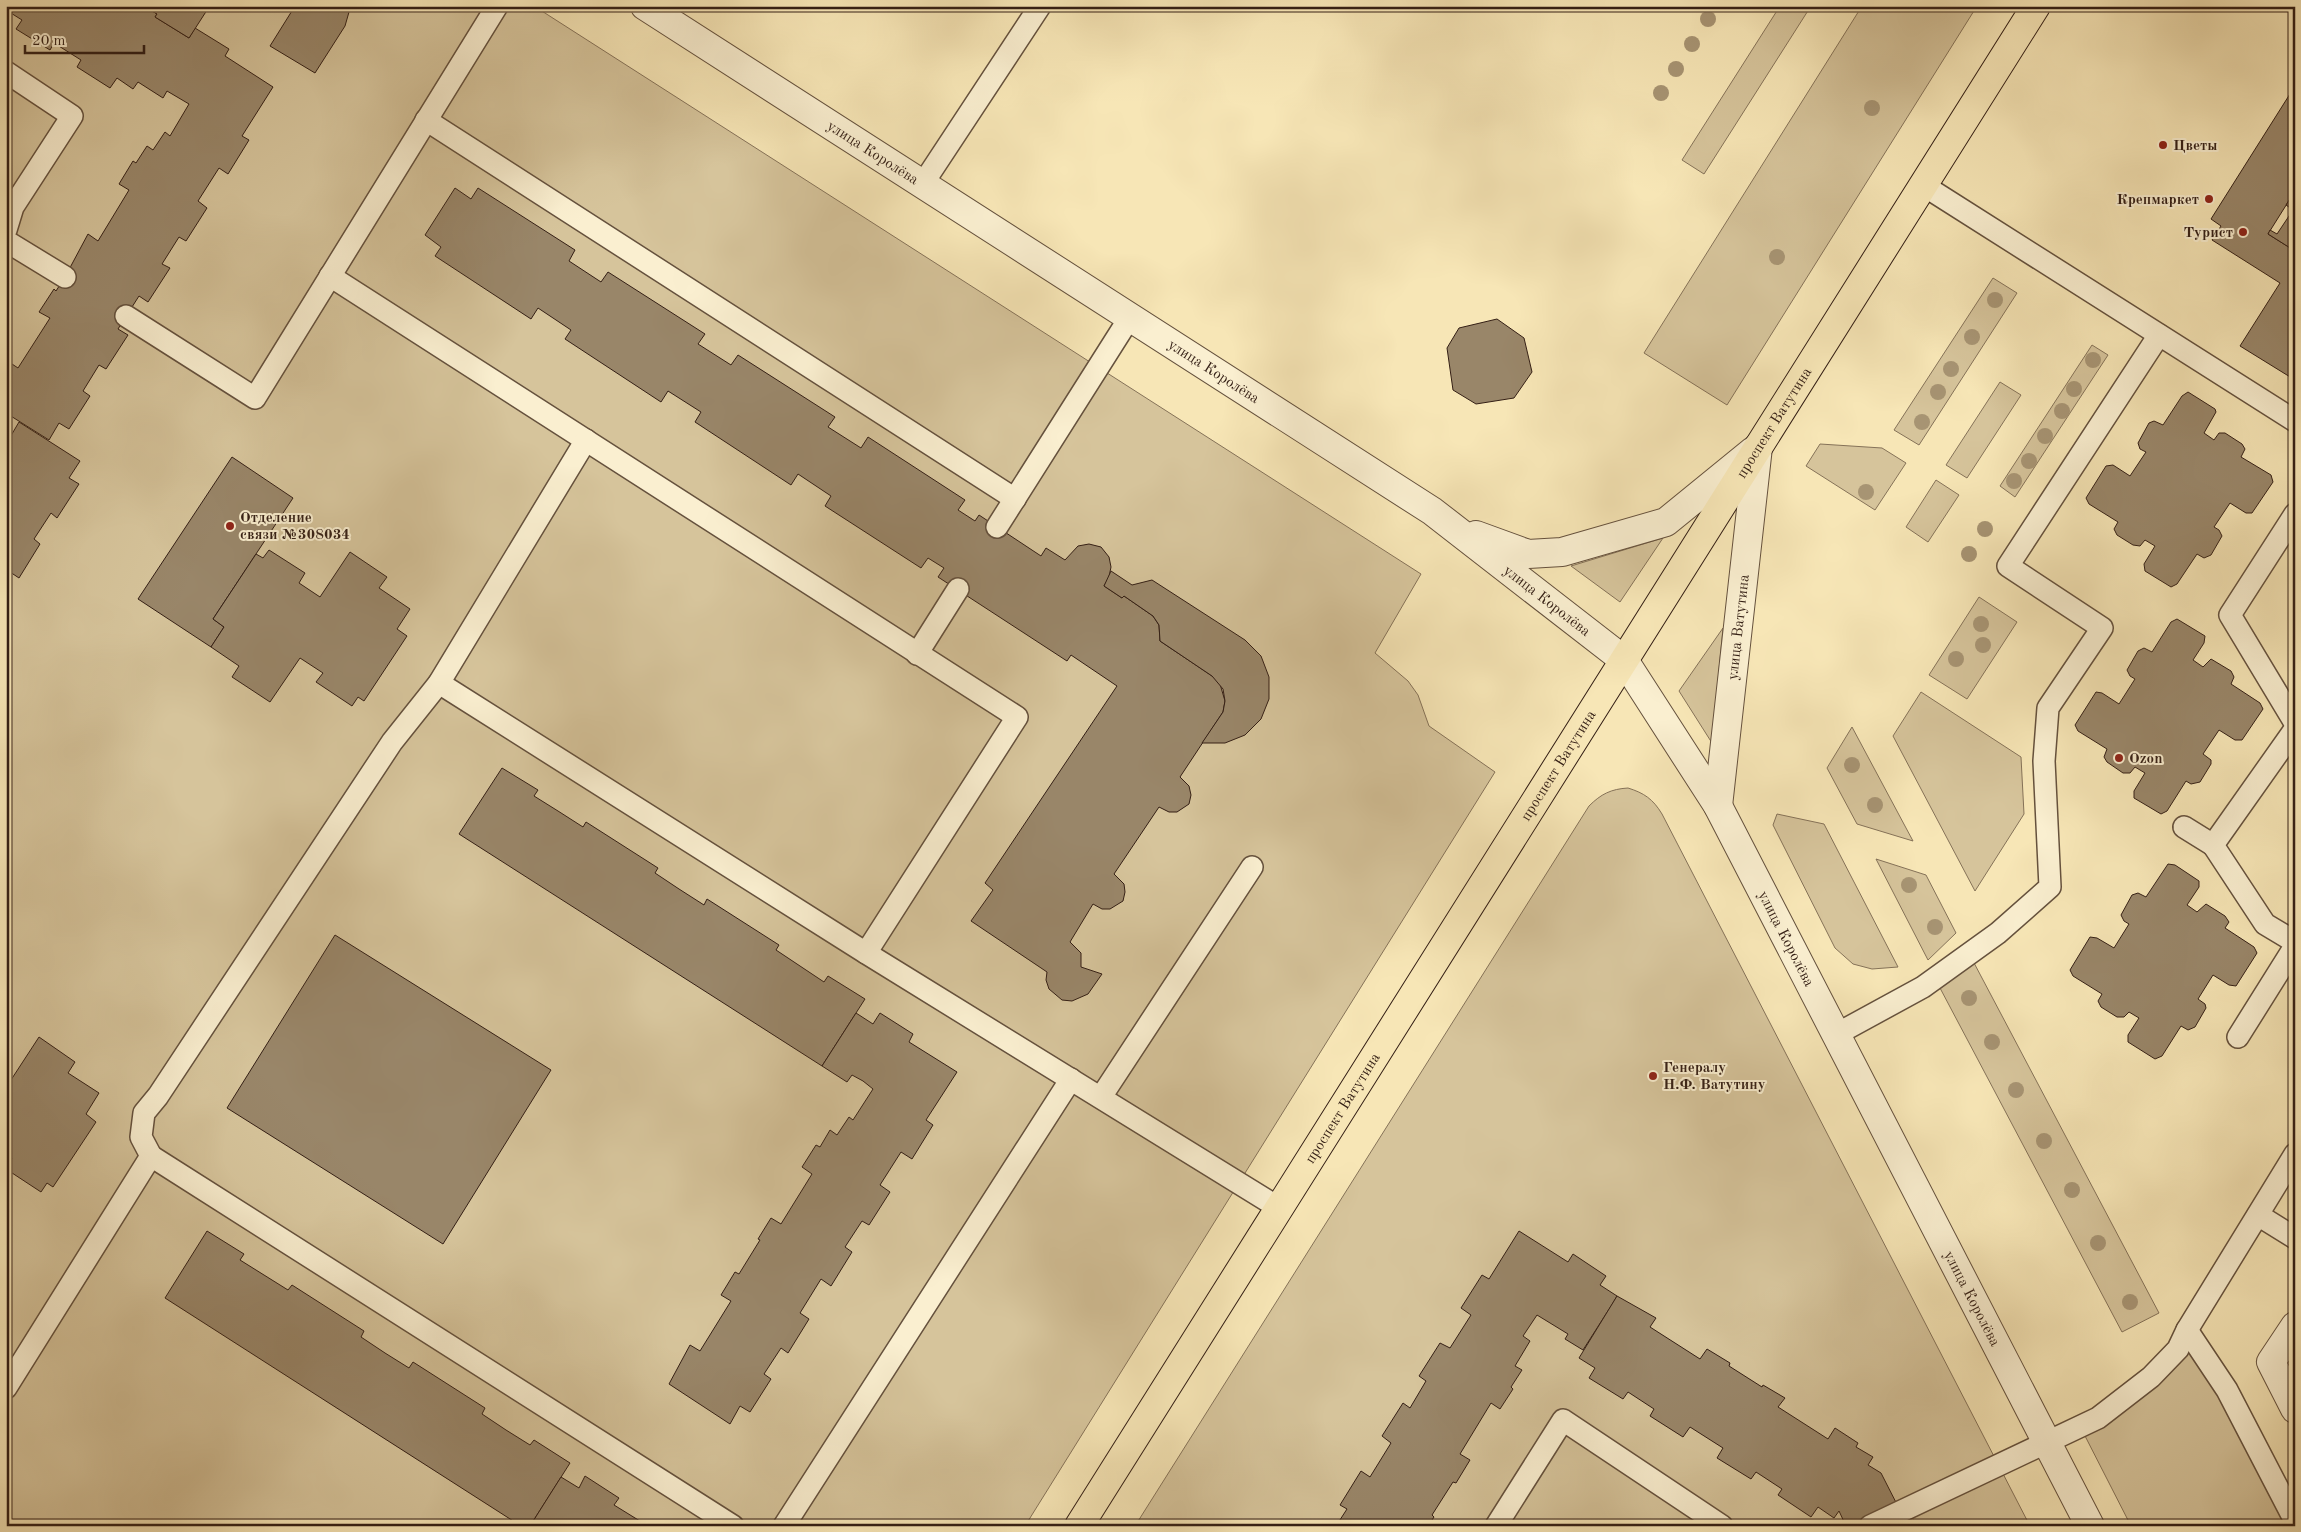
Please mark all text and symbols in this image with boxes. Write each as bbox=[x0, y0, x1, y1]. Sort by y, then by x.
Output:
scale bar bbox=[25, 22, 144, 54]
text: 20 m bbox=[32, 34, 66, 49]
street label: улица Королёва bbox=[824, 119, 921, 189]
marker: Цветы bbox=[2157, 139, 2169, 151]
place label: Цветы bbox=[2173, 139, 2218, 154]
place label: Крепмаркет bbox=[2117, 193, 2199, 208]
marker: Крепмаркет bbox=[2203, 193, 2215, 205]
place label: Турист bbox=[2183, 226, 2233, 241]
marker: Турист bbox=[2237, 226, 2249, 238]
street label: улица Королёва bbox=[1165, 338, 1262, 407]
street label: проспект Ватутина bbox=[1735, 365, 1816, 481]
place label: Отделение связи №308034 bbox=[240, 511, 350, 543]
marker: Отделение связи №308034 bbox=[224, 520, 236, 532]
street label: улица Королёва bbox=[1500, 563, 1593, 640]
street label: улица Ватутина bbox=[1726, 573, 1753, 681]
street label: проспект Ватутина bbox=[1519, 708, 1600, 824]
marker: Ozon bbox=[2113, 752, 2125, 764]
place label: Ozon bbox=[2129, 752, 2162, 767]
street label: улица Королёва bbox=[1754, 889, 1816, 990]
street label: проспект Ватутина bbox=[1303, 1050, 1384, 1167]
place label: Генералу Н.Ф. Ватутину bbox=[1663, 1061, 1766, 1093]
marker: Генералу Н.Ф. Ватутину bbox=[1647, 1070, 1659, 1082]
street label: улица Королёва bbox=[1940, 1249, 2002, 1350]

